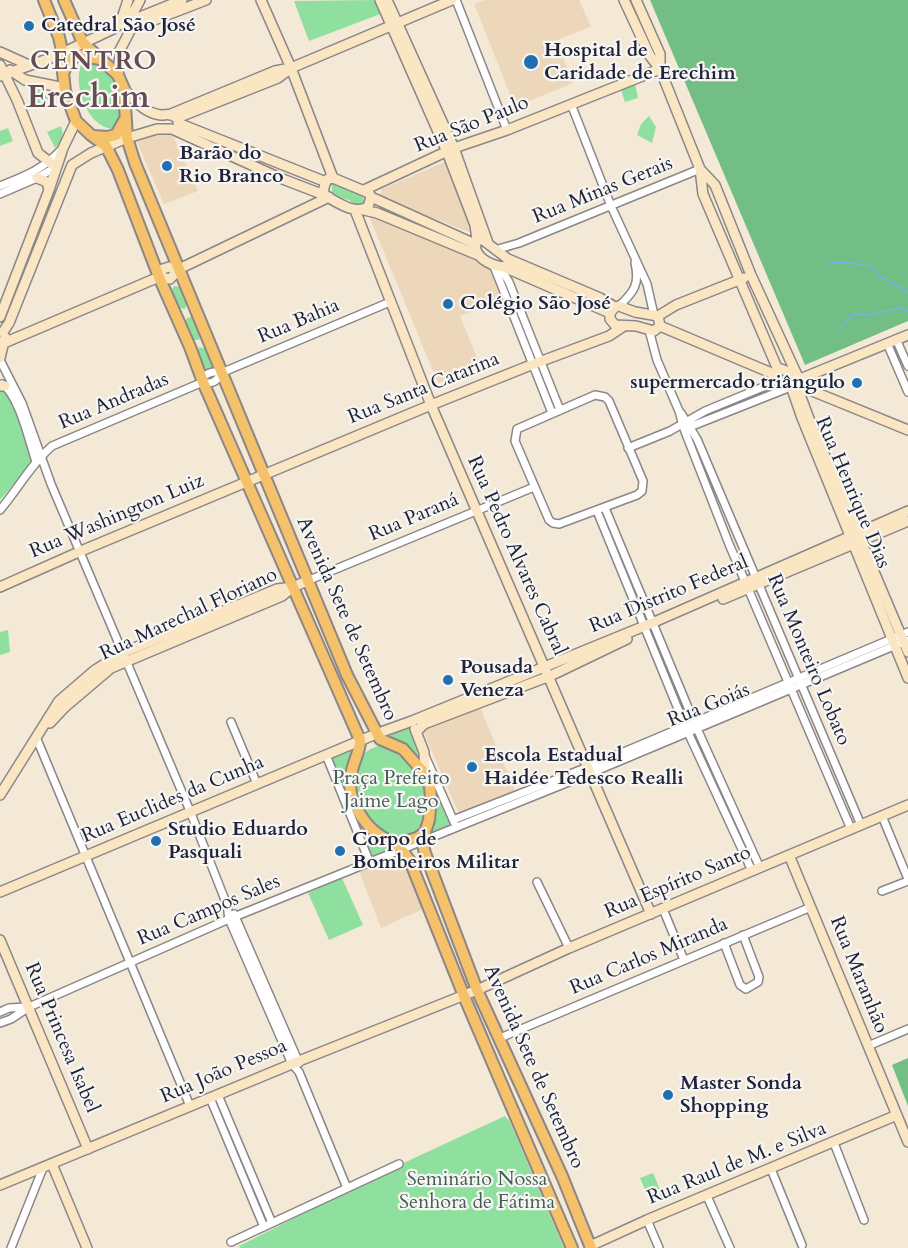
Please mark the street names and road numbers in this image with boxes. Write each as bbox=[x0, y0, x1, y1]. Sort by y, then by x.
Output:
street label: Rua São Paulo bbox=[411, 91, 533, 159]
street label: Rua Minas Gerais bbox=[530, 152, 676, 230]
street label: Rua Bahia bbox=[255, 294, 343, 350]
street label: Rua Santa Catarina bbox=[345, 348, 503, 430]
street label: Rua Andradas bbox=[55, 368, 173, 436]
street label: Rua Henrique Dias bbox=[809, 414, 895, 572]
street label: Rua Pedro Alvares Cabral bbox=[461, 452, 571, 660]
street label: Rua Washington Luiz bbox=[26, 469, 208, 565]
street label: Rua Paraná bbox=[365, 488, 463, 548]
street label: Avenida Sete de Setembro bbox=[290, 513, 402, 725]
street label: Rua Distrito Federal bbox=[586, 551, 752, 639]
street label: Rua Marechal Floriano bbox=[96, 563, 282, 667]
street label: Rua Monteiro Lobato bbox=[761, 571, 855, 749]
street label: Rua Goiás bbox=[664, 679, 754, 733]
street label: Rua Euclides da Cunha bbox=[78, 751, 268, 849]
street label: Rua Espírito Santo bbox=[601, 841, 755, 925]
street label: Rua Campos Sales bbox=[134, 870, 284, 952]
street label: Rua Carlos Miranda bbox=[566, 913, 732, 1001]
street label: Rua Maranhão bbox=[824, 913, 892, 1037]
street label: Rua Princesa Isabel bbox=[19, 959, 103, 1117]
street label: Avenida Sete de Setembro bbox=[477, 961, 589, 1173]
street label: Rua João Pessoa bbox=[157, 1035, 291, 1109]
street label: Rua Raul de M. e Silva bbox=[644, 1117, 830, 1211]

